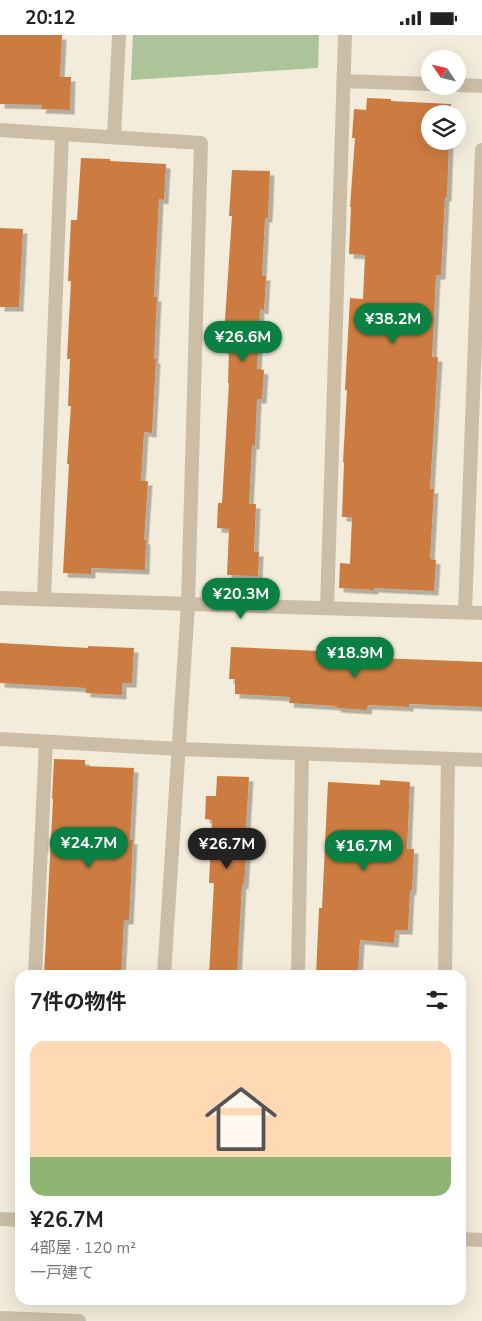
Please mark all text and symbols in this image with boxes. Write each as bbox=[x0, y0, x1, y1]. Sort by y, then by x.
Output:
text: 20:12 bbox=[25, 5, 75, 31]
north arrow bbox=[421, 50, 466, 95]
map controls bbox=[421, 50, 466, 150]
button: layers bbox=[421, 105, 466, 150]
pin: ¥38.2M bbox=[352, 303, 434, 345]
text: ¥38.2M bbox=[365, 308, 421, 330]
pin: ¥26.6M bbox=[202, 321, 284, 363]
text: ¥26.6M bbox=[215, 326, 271, 348]
pin: ¥20.3M bbox=[200, 577, 282, 620]
text: ¥20.3M bbox=[213, 583, 269, 605]
pin: ¥18.9M bbox=[314, 637, 396, 679]
text: ¥18.9M bbox=[327, 642, 383, 664]
pin: ¥24.7M bbox=[48, 827, 130, 869]
pin: ¥26.7M bbox=[186, 827, 268, 870]
pin: ¥16.7M bbox=[323, 829, 405, 872]
text: ¥24.7M bbox=[61, 832, 117, 854]
text: ¥26.7M bbox=[199, 833, 255, 855]
text: ¥16.7M bbox=[336, 835, 392, 857]
icon: filters bbox=[423, 986, 451, 1014]
text: 7件の物件 bbox=[30, 988, 127, 1016]
icon: home bbox=[196, 1074, 286, 1164]
text: ¥26.7M bbox=[30, 1206, 104, 1234]
text: 4部屋 · 120 m² bbox=[30, 1237, 136, 1259]
text: 一戸建て bbox=[30, 1262, 94, 1284]

